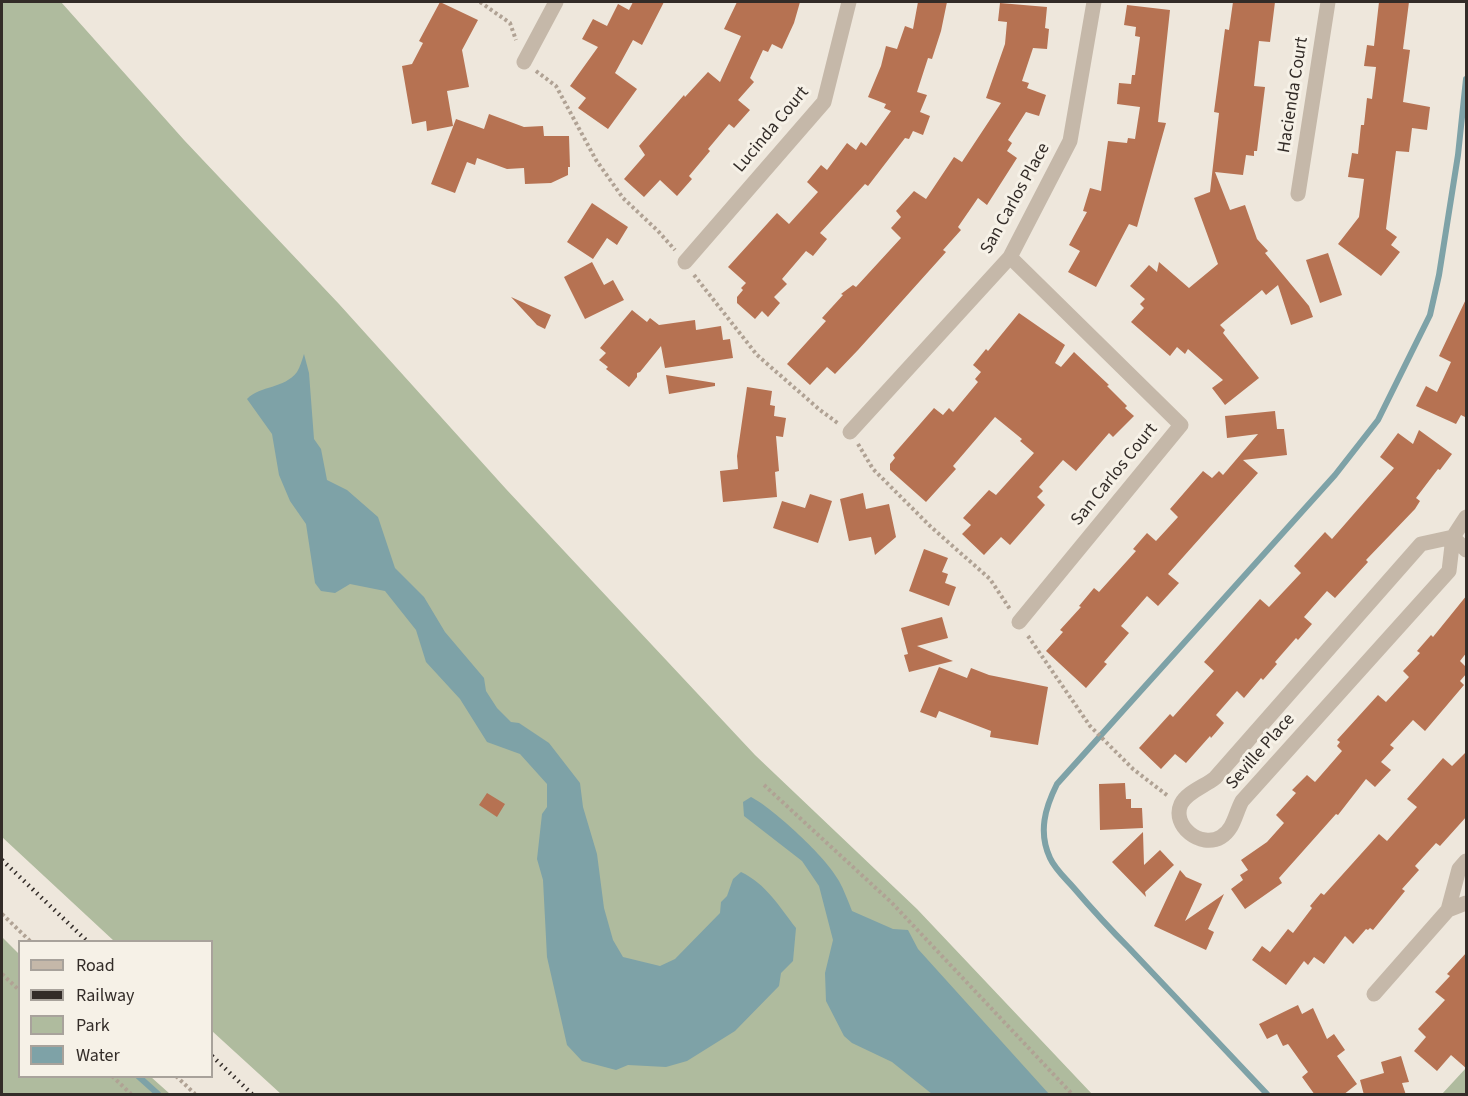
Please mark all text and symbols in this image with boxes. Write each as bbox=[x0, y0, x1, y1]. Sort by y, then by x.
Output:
street label: Hacienda Court bbox=[1274, 36, 1314, 154]
street label: Lucinda Court bbox=[730, 83, 814, 177]
street label: San Carlos Place bbox=[977, 140, 1055, 258]
street label: San Carlos Court bbox=[1067, 420, 1163, 530]
street label: Seville Place bbox=[1222, 710, 1300, 794]
legend bbox=[18, 940, 213, 1078]
text: Road bbox=[76, 953, 115, 978]
text: Railway bbox=[76, 983, 135, 1008]
text: Park bbox=[76, 1013, 110, 1038]
text: Water bbox=[76, 1043, 120, 1068]

